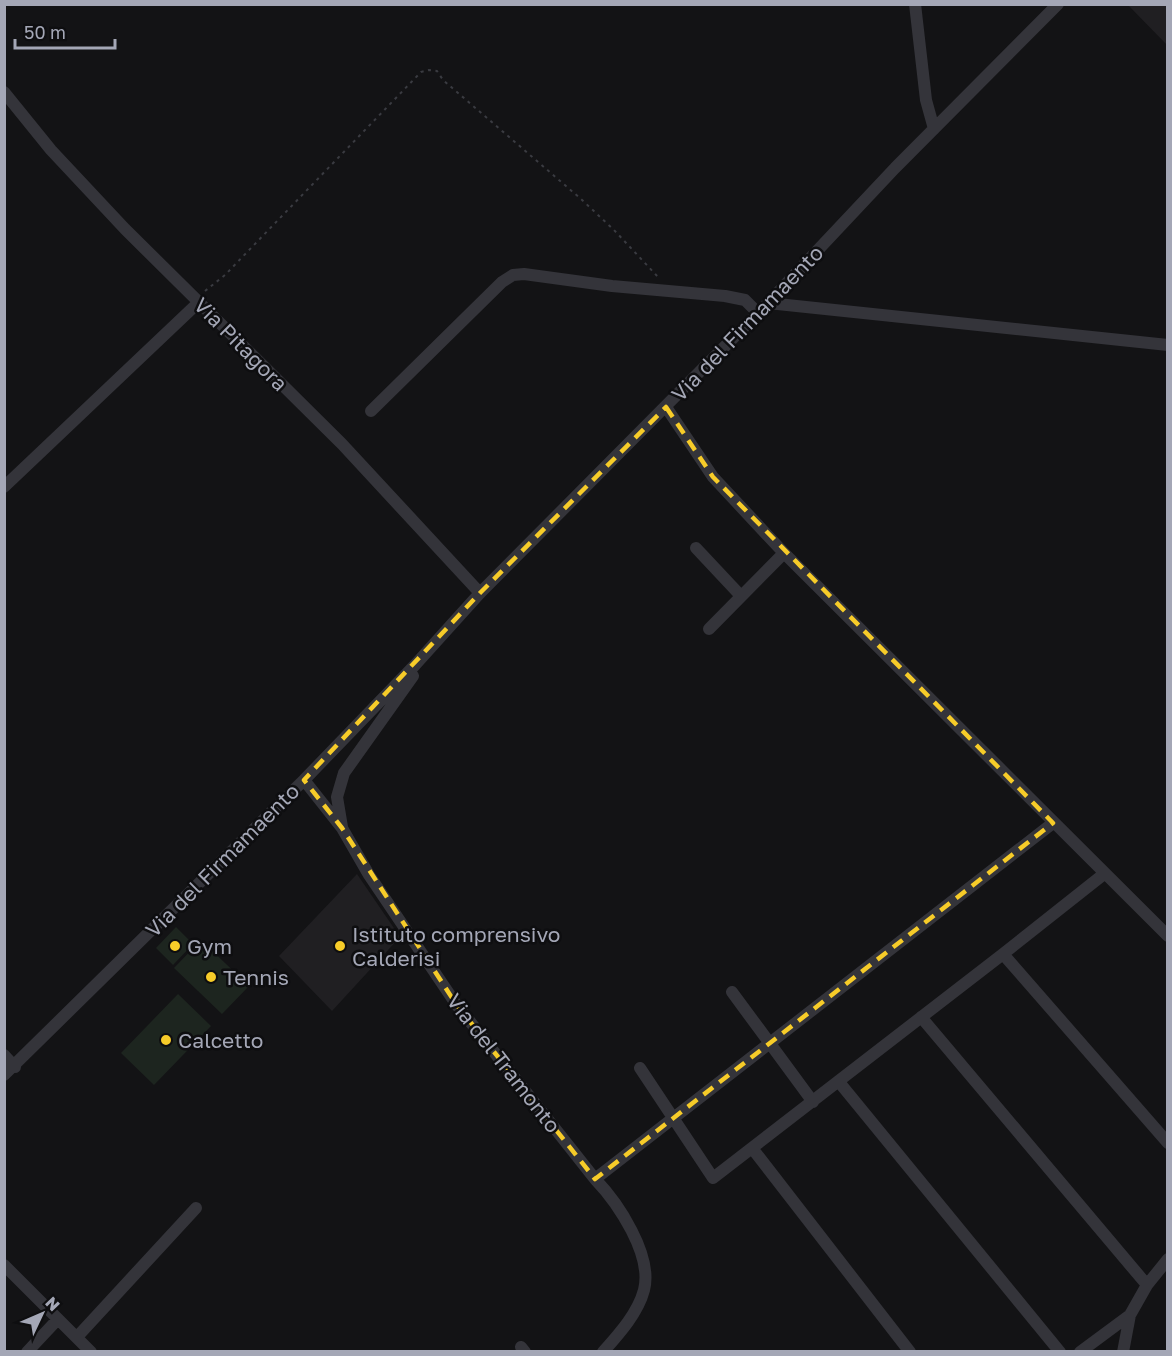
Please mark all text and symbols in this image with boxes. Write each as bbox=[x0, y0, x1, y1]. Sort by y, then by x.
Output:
scale bar bbox=[15, 12, 116, 50]
text: 50 m bbox=[24, 21, 66, 43]
street label: Via del Firmamaento bbox=[666, 240, 828, 406]
street label: Via Pitagora bbox=[189, 292, 293, 396]
street label: Via del Firmamaento bbox=[140, 778, 304, 942]
place label: Istituto comprensivo Calderisi bbox=[352, 921, 560, 971]
place label: Gym bbox=[187, 933, 232, 959]
marker: Gym bbox=[168, 939, 182, 953]
marker: Istituto comprensivo Calderisi bbox=[333, 939, 347, 953]
place label: Tennis bbox=[223, 964, 289, 990]
marker: Tennis bbox=[204, 970, 218, 984]
street label: Via del Tramonto bbox=[442, 988, 566, 1138]
place label: Calcetto bbox=[178, 1027, 263, 1053]
marker: Calcetto bbox=[159, 1033, 173, 1047]
north arrow bbox=[12, 1284, 72, 1344]
text: N bbox=[41, 1292, 64, 1315]

